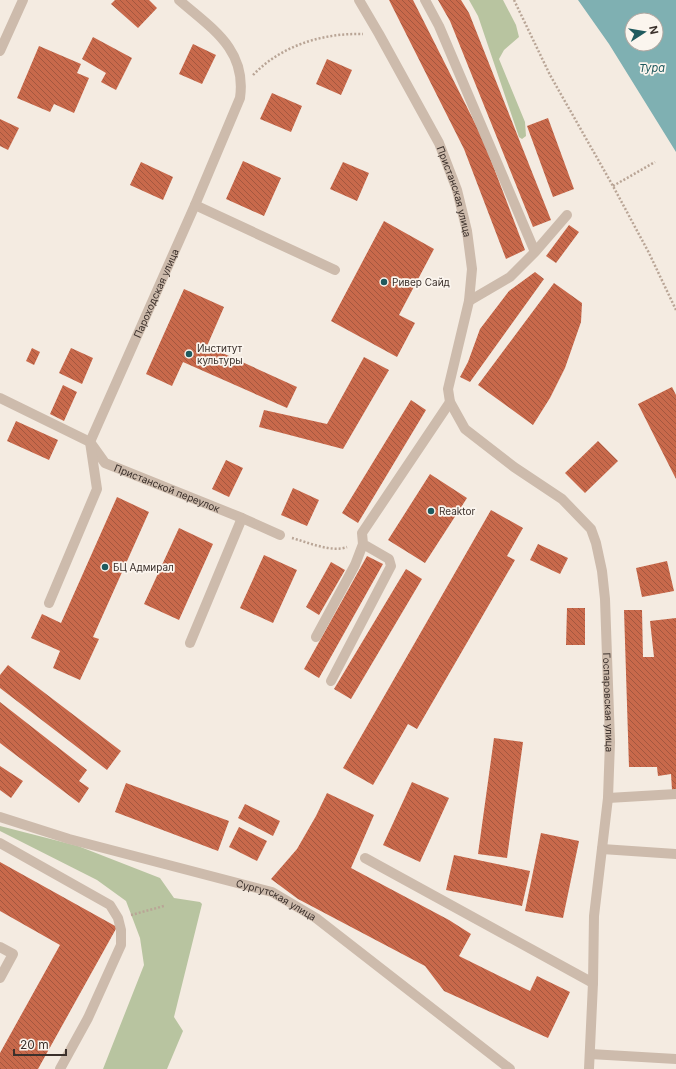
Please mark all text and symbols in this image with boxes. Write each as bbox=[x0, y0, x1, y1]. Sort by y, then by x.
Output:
north arrow bbox=[624, 12, 664, 52]
text: N bbox=[646, 24, 662, 35]
water label: Тура bbox=[639, 61, 665, 75]
street label: Пристанская улица bbox=[435, 144, 474, 238]
street label: Пароходская улица bbox=[131, 247, 181, 340]
place label: Ривер Сайд bbox=[392, 276, 450, 288]
marker: Ривер Сайд bbox=[379, 277, 389, 287]
place label: Институт культуры bbox=[197, 342, 243, 366]
marker: Институт культуры bbox=[184, 349, 194, 359]
street label: Пристанской переулок bbox=[113, 461, 222, 515]
place label: Reaktor bbox=[439, 505, 475, 517]
marker: Reaktor bbox=[426, 506, 436, 516]
place label: БЦ Адмирал bbox=[113, 561, 174, 573]
marker: БЦ Адмирал bbox=[100, 562, 110, 572]
street label: Госпаровская улица bbox=[601, 652, 616, 752]
street label: Сургутская улица bbox=[235, 877, 319, 923]
scale bar bbox=[14, 1031, 66, 1057]
text: 20 m bbox=[20, 1037, 49, 1052]

